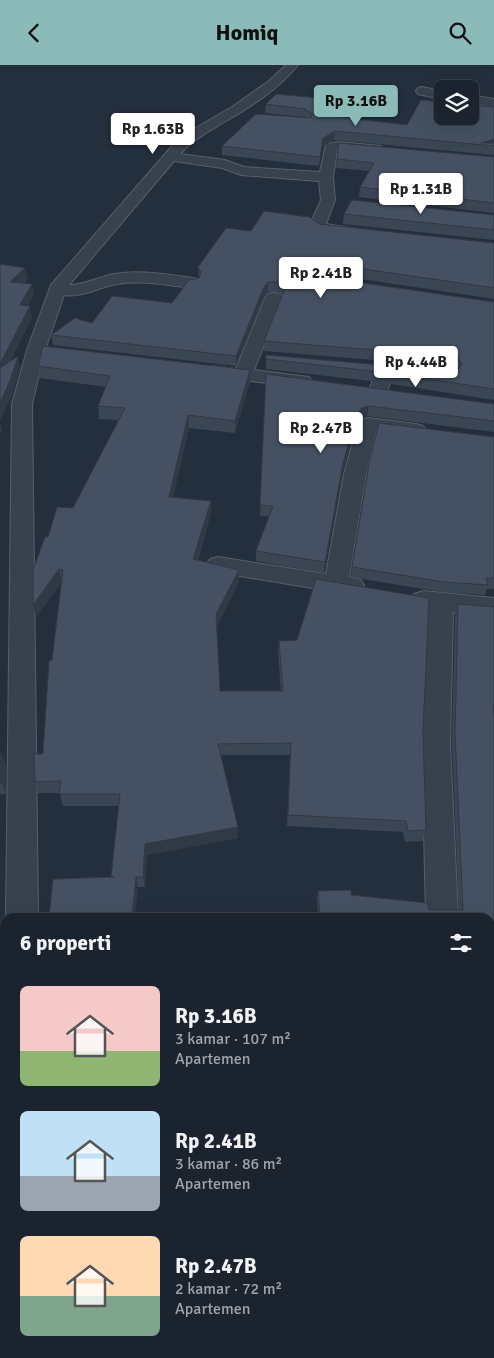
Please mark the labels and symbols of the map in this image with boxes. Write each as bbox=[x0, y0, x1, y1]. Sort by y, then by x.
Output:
pin: Rp 3.16B bbox=[304, 85, 408, 127]
pin: Rp 1.63B bbox=[101, 113, 205, 155]
pin: Rp 1.31B bbox=[369, 173, 473, 215]
pin: Rp 2.41B bbox=[269, 257, 373, 299]
pin: Rp 4.44B bbox=[364, 345, 468, 388]
pin: Rp 2.47B bbox=[269, 411, 373, 454]

